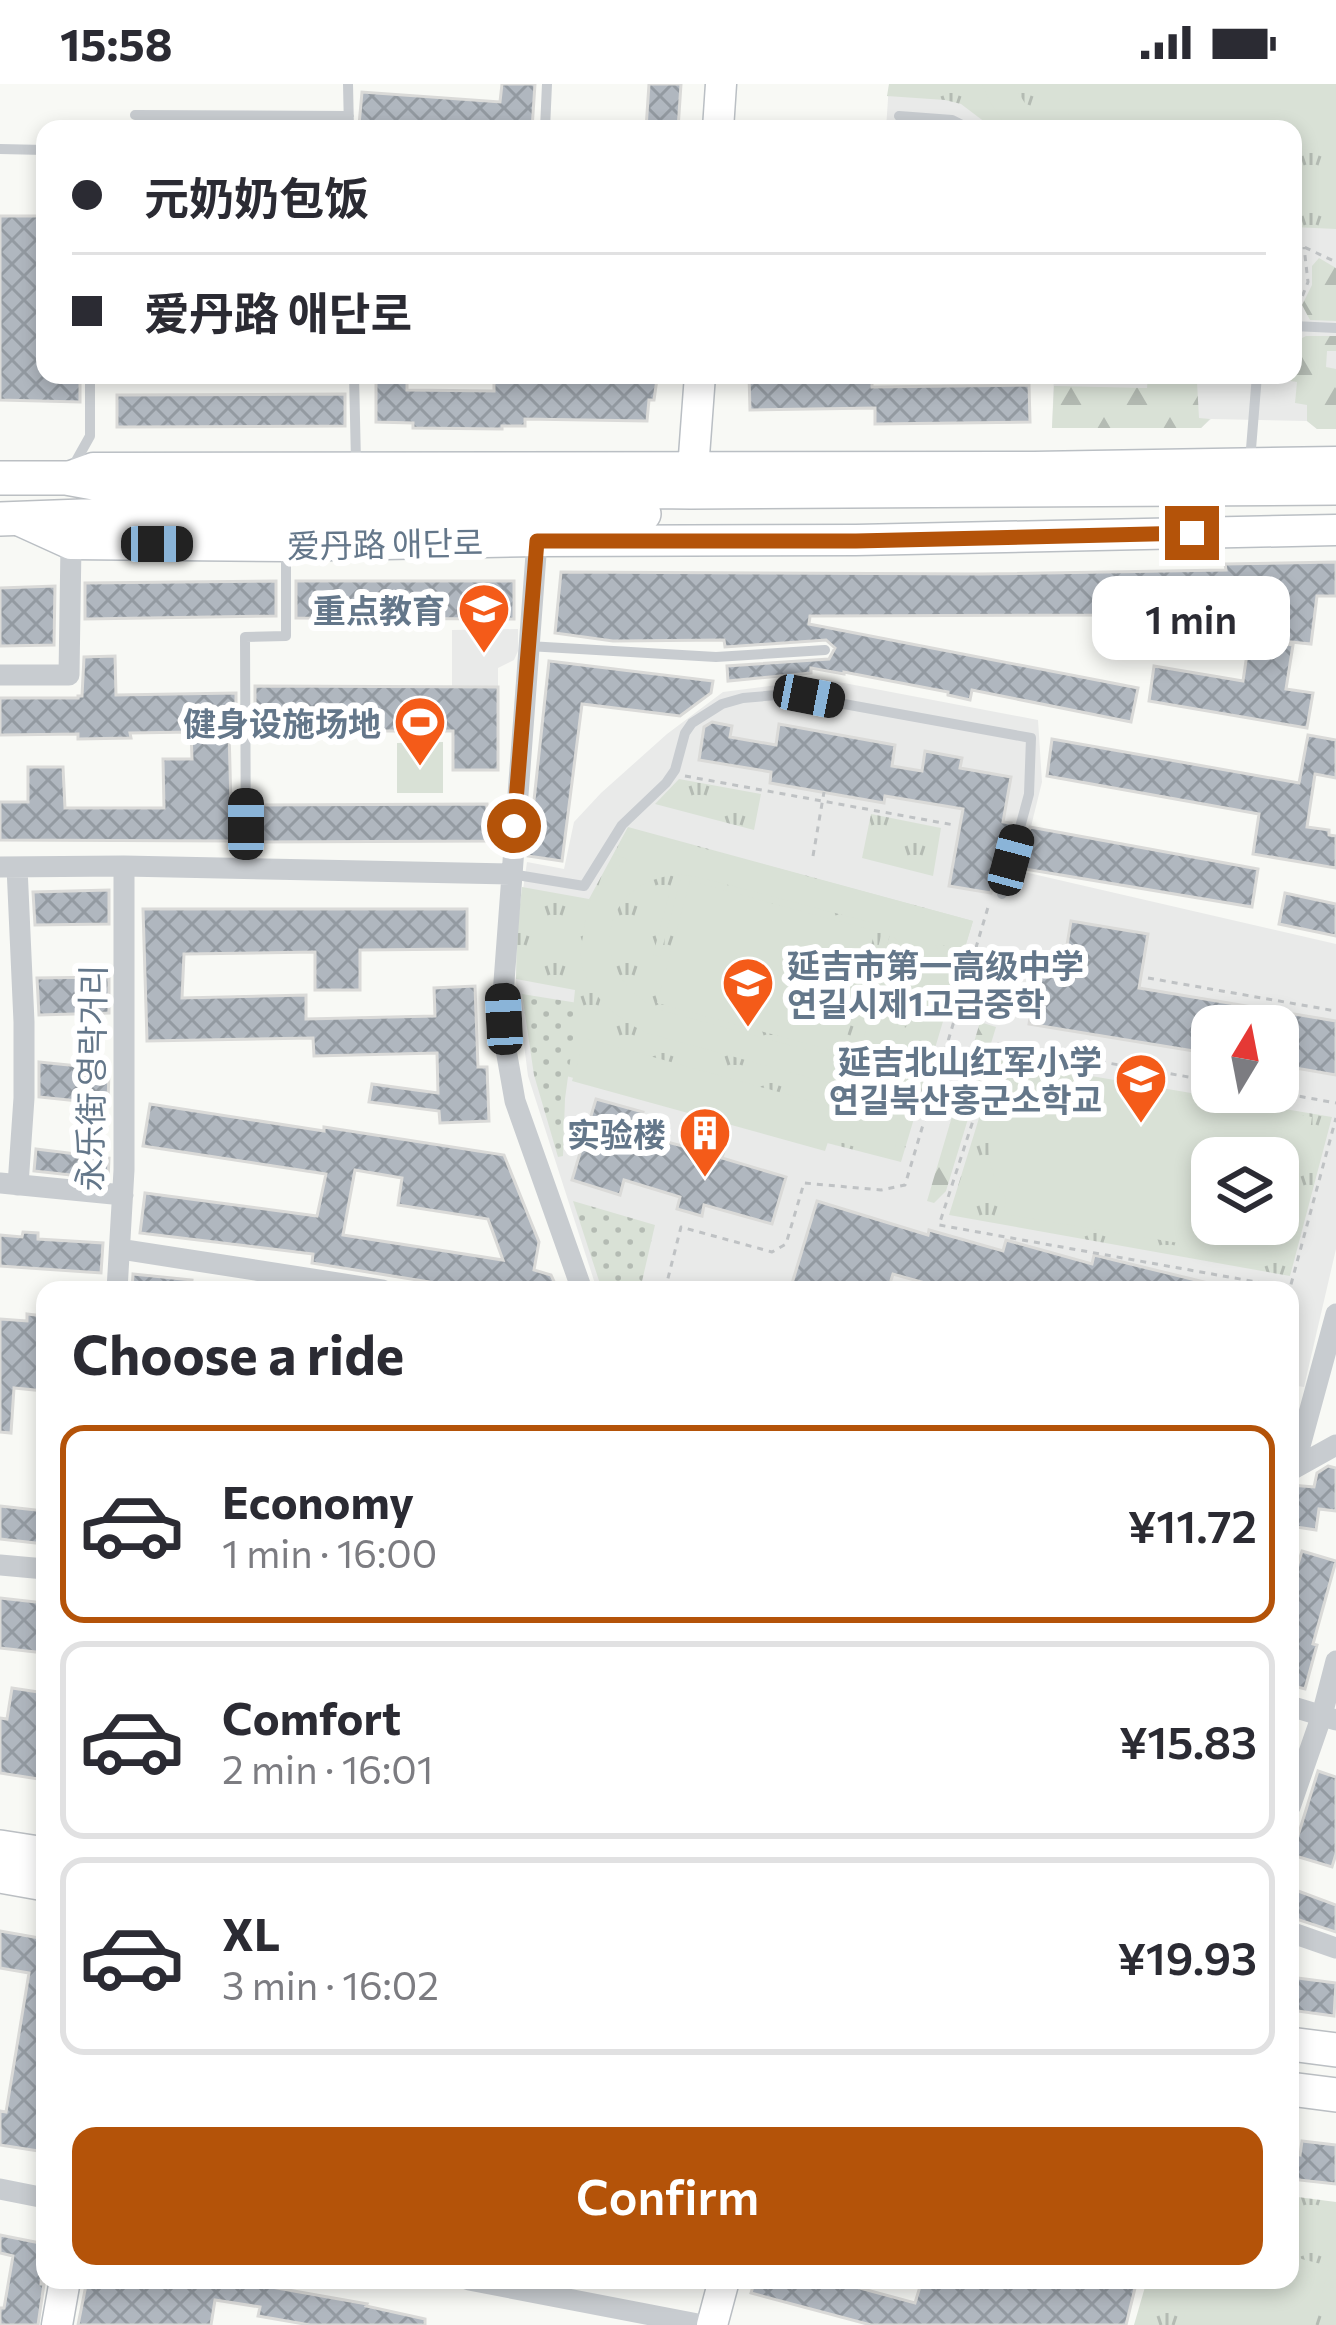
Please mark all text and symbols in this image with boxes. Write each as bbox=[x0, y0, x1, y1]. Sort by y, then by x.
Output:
text: 15:58 bbox=[60, 15, 173, 70]
text: 元奶奶包饭 bbox=[144, 169, 369, 224]
text: 爱丹路 애단로 bbox=[144, 284, 412, 339]
route end bbox=[1165, 506, 1219, 560]
street label: 爱丹路 애단로 bbox=[286, 521, 484, 565]
car bbox=[121, 526, 193, 562]
callout: 1 min bbox=[1093, 575, 1291, 659]
school or university icon: 重点教育 bbox=[456, 581, 512, 655]
place label: 重点教育 bbox=[313, 589, 445, 630]
text: 1 min bbox=[1145, 594, 1237, 642]
car bbox=[770, 671, 848, 721]
sports icon: 健身设施场地 bbox=[392, 694, 448, 768]
place label: 健身设施场地 bbox=[183, 702, 381, 743]
car bbox=[228, 788, 264, 860]
route start bbox=[487, 799, 541, 853]
car bbox=[984, 821, 1038, 899]
place label: 延吉市第一高级中学 연길시제1고급중학 bbox=[787, 944, 1084, 1023]
school or university icon: 延吉市第一高级中学 연길시제1고급중학 bbox=[720, 955, 776, 1029]
street label: 永乐街 영락거리 bbox=[68, 964, 112, 1192]
car bbox=[484, 982, 524, 1056]
north arrow bbox=[1191, 1005, 1299, 1113]
map controls bbox=[1191, 1005, 1299, 1245]
place label: 延吉北山红军小学 연길북산홍군소학교 bbox=[829, 1040, 1102, 1119]
school or university icon: 延吉北山红军小学 연길북산홍군소학교 bbox=[1113, 1051, 1169, 1125]
building icon: 实验楼 bbox=[677, 1105, 733, 1179]
place label: 实验楼 bbox=[567, 1113, 666, 1154]
button: layers bbox=[1191, 1137, 1299, 1245]
text: Choose a ride bbox=[72, 1320, 404, 1386]
icon: car bbox=[78, 1470, 186, 1578]
text: Economy bbox=[222, 1473, 414, 1528]
text: ¥11.72 bbox=[1128, 1497, 1257, 1552]
text: 1 min · 16:00 bbox=[222, 1528, 437, 1576]
icon: car bbox=[78, 1686, 186, 1794]
text: Comfort bbox=[222, 1689, 401, 1744]
text: ¥15.83 bbox=[1119, 1713, 1257, 1768]
text: 2 min · 16:01 bbox=[222, 1744, 433, 1792]
icon: car bbox=[78, 1902, 186, 2010]
text: XL bbox=[222, 1905, 280, 1960]
text: ¥19.93 bbox=[1117, 1929, 1257, 1984]
text: 3 min · 16:02 bbox=[222, 1960, 439, 2008]
button: Confirm bbox=[72, 2127, 1263, 2265]

